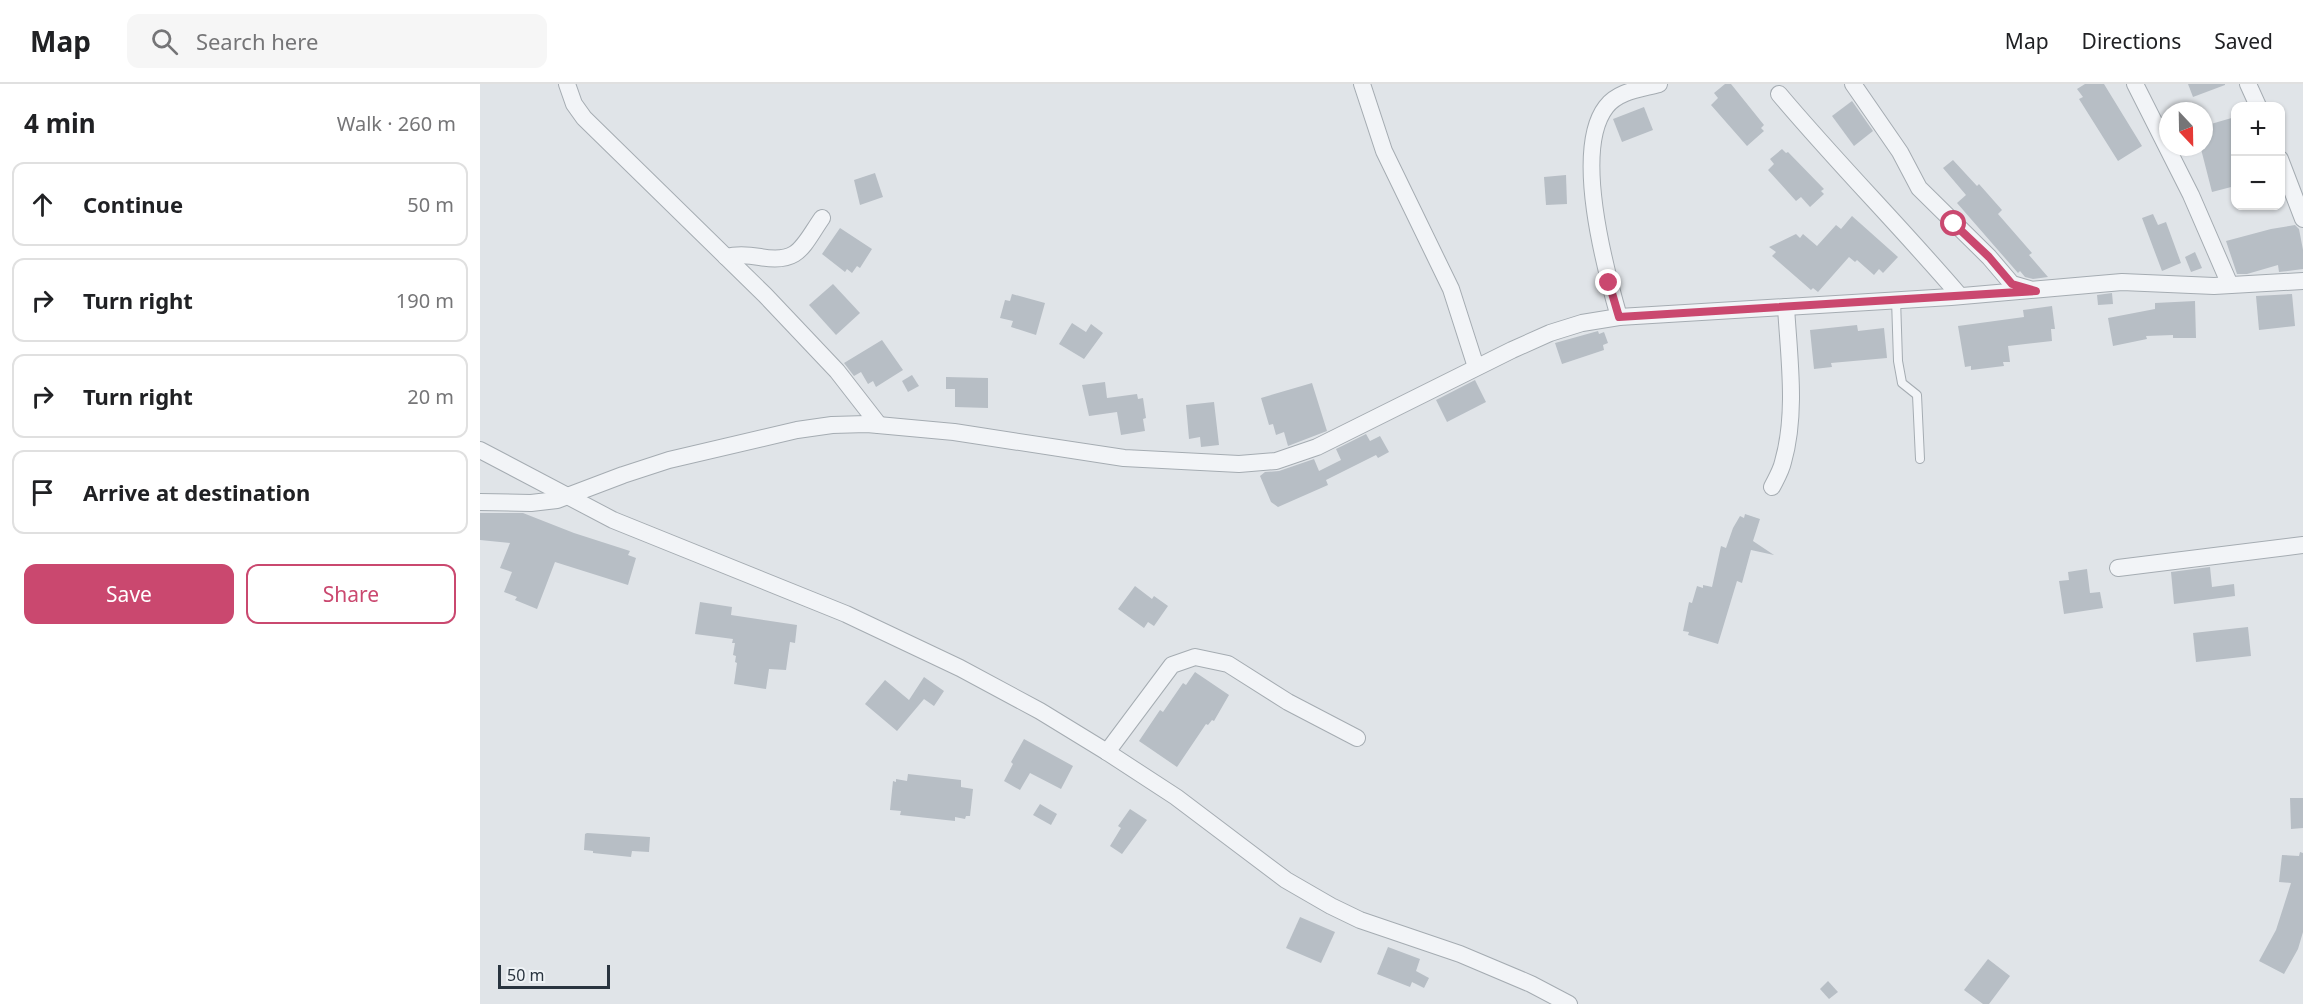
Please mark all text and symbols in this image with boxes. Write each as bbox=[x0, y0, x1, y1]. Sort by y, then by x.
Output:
search box bbox=[127, 14, 547, 68]
text: Map bbox=[30, 22, 91, 60]
icon: search bbox=[148, 25, 181, 58]
text: Search here bbox=[196, 26, 318, 56]
text: Map bbox=[2005, 27, 2049, 55]
text: Directions bbox=[2082, 27, 2181, 55]
text: Saved bbox=[2214, 27, 2273, 55]
north arrow bbox=[2159, 102, 2213, 156]
map controls bbox=[2231, 102, 2285, 210]
button: + bbox=[2231, 102, 2285, 156]
text: 4 min bbox=[24, 105, 96, 141]
text: Walk · 260 m bbox=[337, 110, 456, 137]
button: − bbox=[2231, 156, 2285, 210]
icon: ahead bbox=[26, 188, 59, 221]
text: Continue bbox=[83, 189, 183, 219]
text: 50 m bbox=[407, 191, 454, 218]
route start bbox=[1940, 210, 1966, 236]
route end bbox=[1595, 269, 1621, 295]
icon: right bbox=[26, 284, 59, 317]
text: Turn right bbox=[83, 285, 193, 315]
text: 190 m bbox=[396, 287, 454, 314]
icon: right bbox=[26, 380, 59, 413]
text: Turn right bbox=[83, 381, 193, 411]
text: 20 m bbox=[407, 383, 454, 410]
icon: arrive bbox=[26, 476, 59, 509]
text: Arrive at destination bbox=[83, 477, 310, 507]
button: Save bbox=[24, 564, 234, 624]
button: Share bbox=[246, 564, 456, 624]
scale bar bbox=[498, 962, 610, 990]
text: 50 m bbox=[507, 964, 544, 986]

